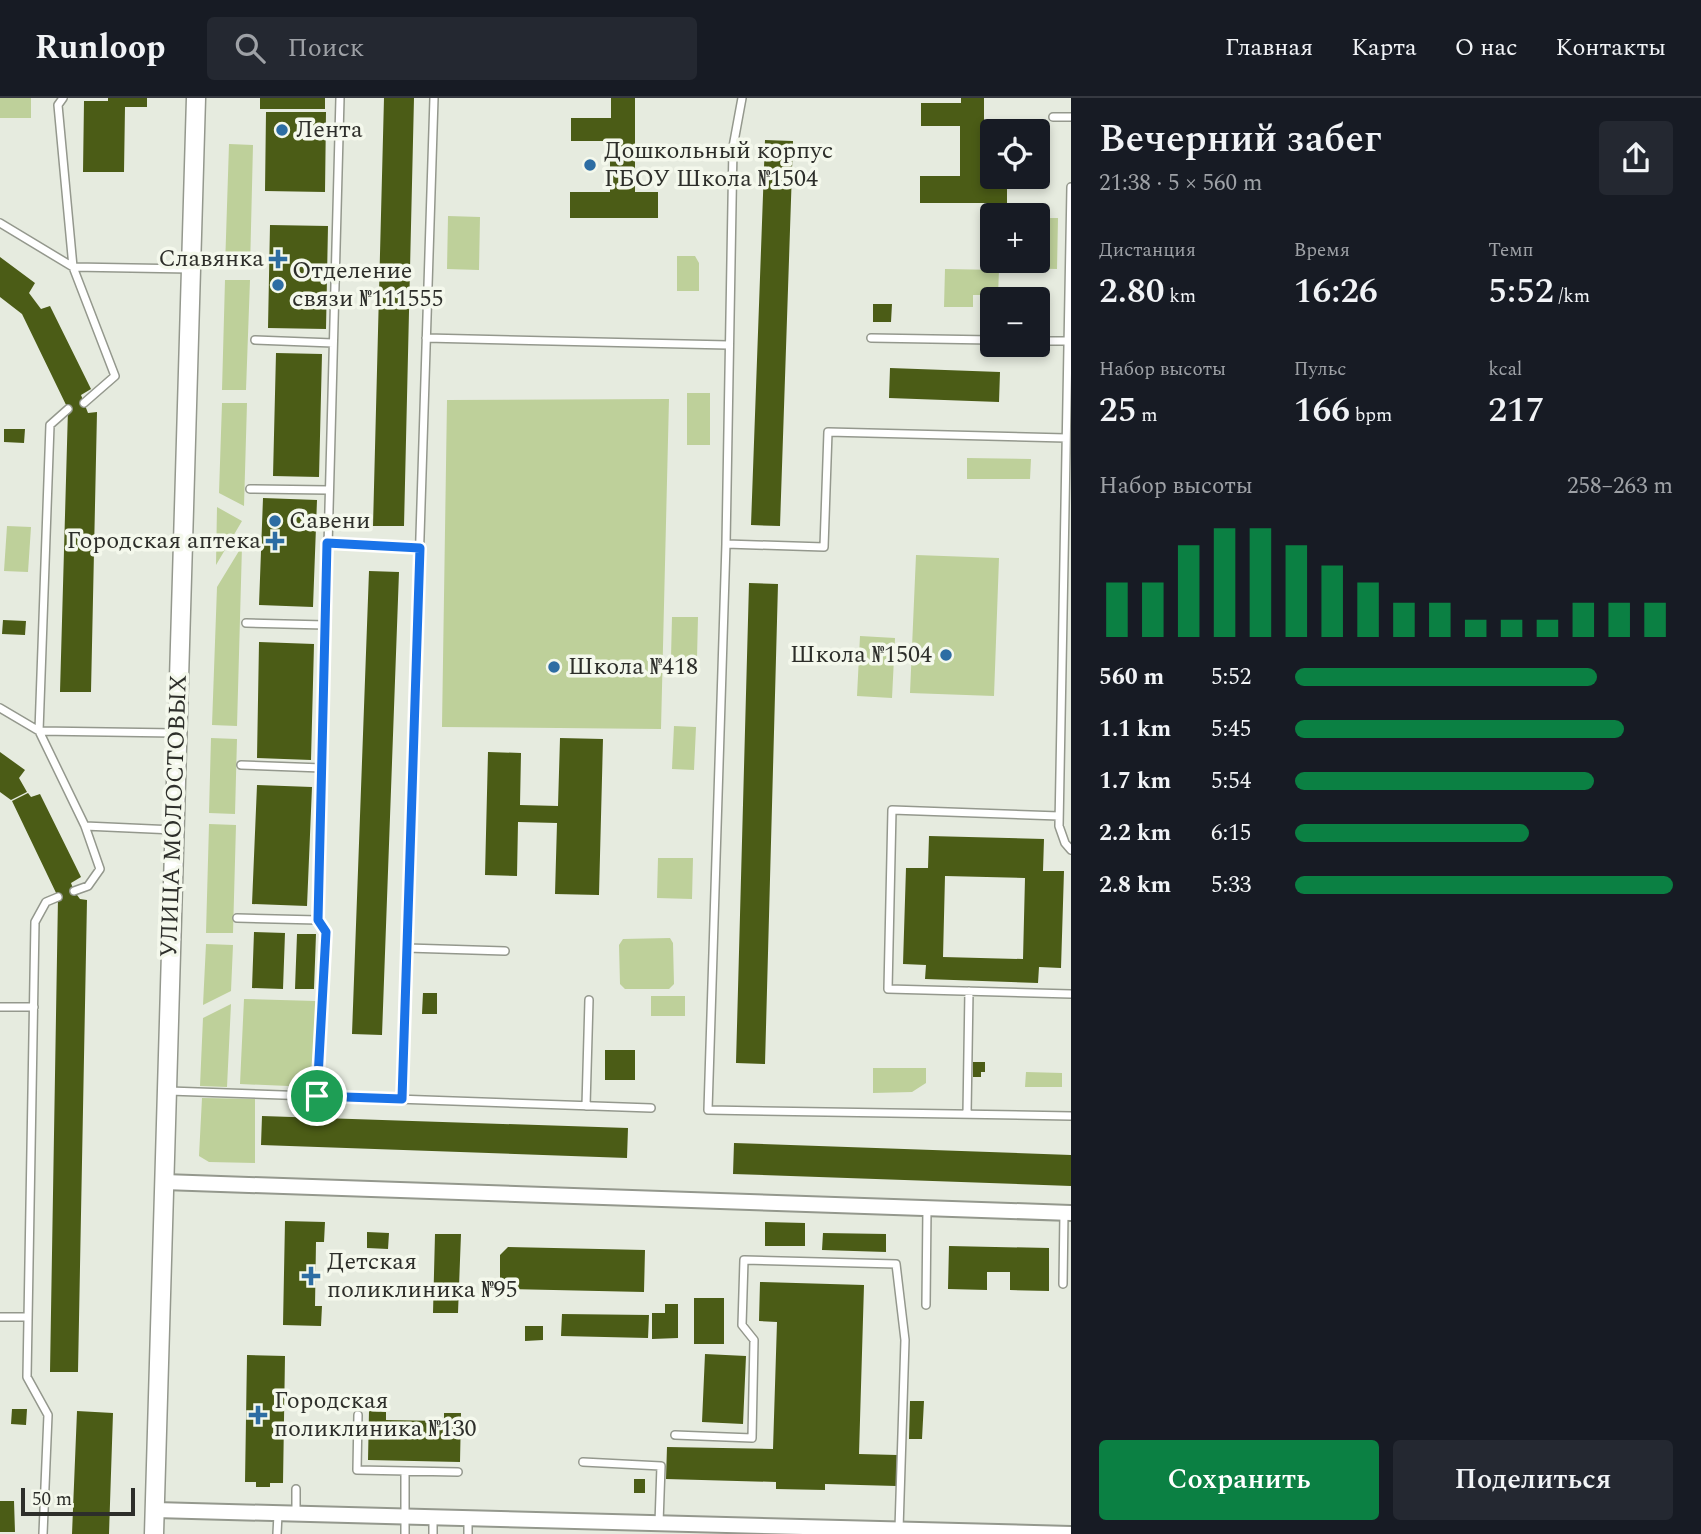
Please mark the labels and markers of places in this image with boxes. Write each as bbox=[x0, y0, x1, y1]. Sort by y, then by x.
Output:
place label: Лента bbox=[296, 112, 363, 148]
marker: Лента bbox=[274, 122, 290, 138]
place label: Дошкольный корпус ГБОУ Школа №1504 bbox=[604, 133, 833, 197]
marker: Дошкольный корпус ГБОУ Школа №1504 bbox=[582, 157, 598, 173]
place label: Славянка bbox=[158, 241, 264, 277]
marker: Славянка bbox=[270, 251, 286, 267]
place label: Отделение связи №111555 bbox=[292, 253, 443, 317]
marker: Отделение связи №111555 bbox=[270, 277, 286, 293]
place label: Савени bbox=[289, 503, 370, 539]
marker: Савени bbox=[267, 513, 283, 529]
place label: Городская аптека bbox=[67, 523, 261, 559]
marker: Городская аптека bbox=[267, 533, 283, 549]
place label: Школа №1504 bbox=[790, 637, 932, 673]
marker: Школа №1504 bbox=[938, 647, 954, 663]
place label: Школа №418 bbox=[568, 649, 698, 685]
marker: Школа №418 bbox=[546, 659, 562, 675]
pin bbox=[287, 1066, 347, 1126]
place label: Детская поликлиника №95 bbox=[327, 1244, 517, 1308]
marker: Детская поликлиника №95 bbox=[301, 1266, 321, 1286]
place label: Городская поликлиника №130 bbox=[274, 1383, 476, 1447]
marker: Городская поликлиника №130 bbox=[248, 1405, 268, 1425]

